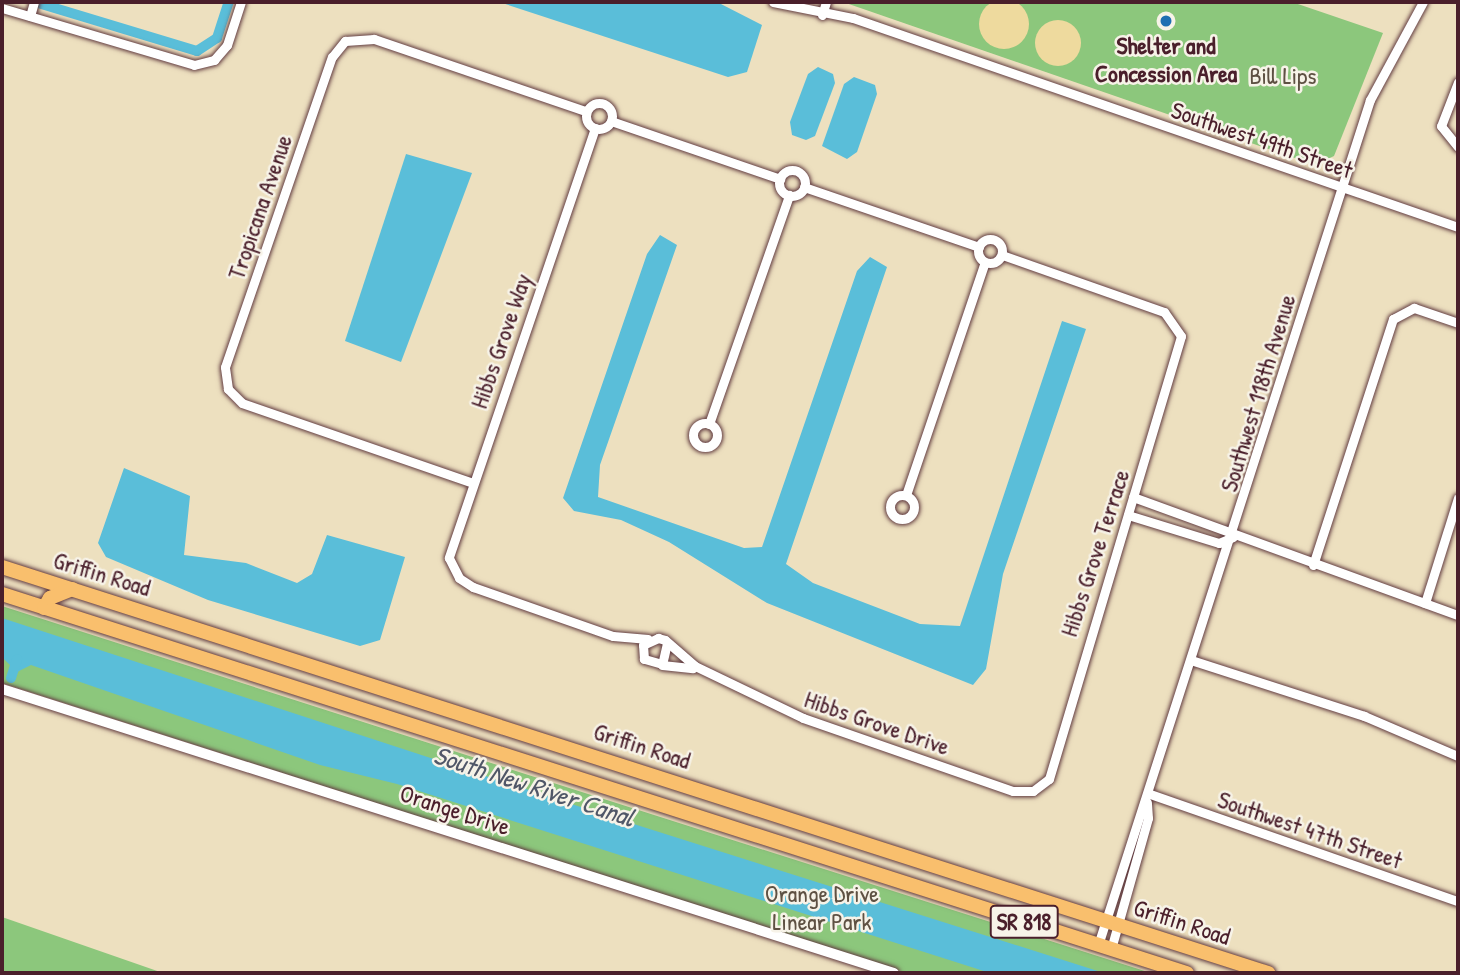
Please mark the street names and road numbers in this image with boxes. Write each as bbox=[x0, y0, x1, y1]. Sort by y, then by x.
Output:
street label: Southwest 49th Street bbox=[1168, 95, 1356, 185]
street label: Tropicana Avenue bbox=[222, 131, 298, 283]
street label: Hibbs Grove Way bbox=[464, 270, 538, 412]
street label: Southwest 118th Avenue bbox=[1214, 291, 1302, 495]
street label: Hibbs Grove Terrace bbox=[1054, 466, 1136, 640]
street label: Griffin Road bbox=[50, 546, 154, 602]
street label: Hibbs Grove Drive bbox=[801, 685, 953, 761]
street label: Griffin Road bbox=[590, 717, 694, 775]
street label: Orange Drive bbox=[396, 779, 514, 841]
street label: Southwest 47th Street bbox=[1214, 785, 1406, 875]
street label: Griffin Road bbox=[1130, 893, 1234, 951]
road number: SR 818 bbox=[989, 903, 1059, 942]

